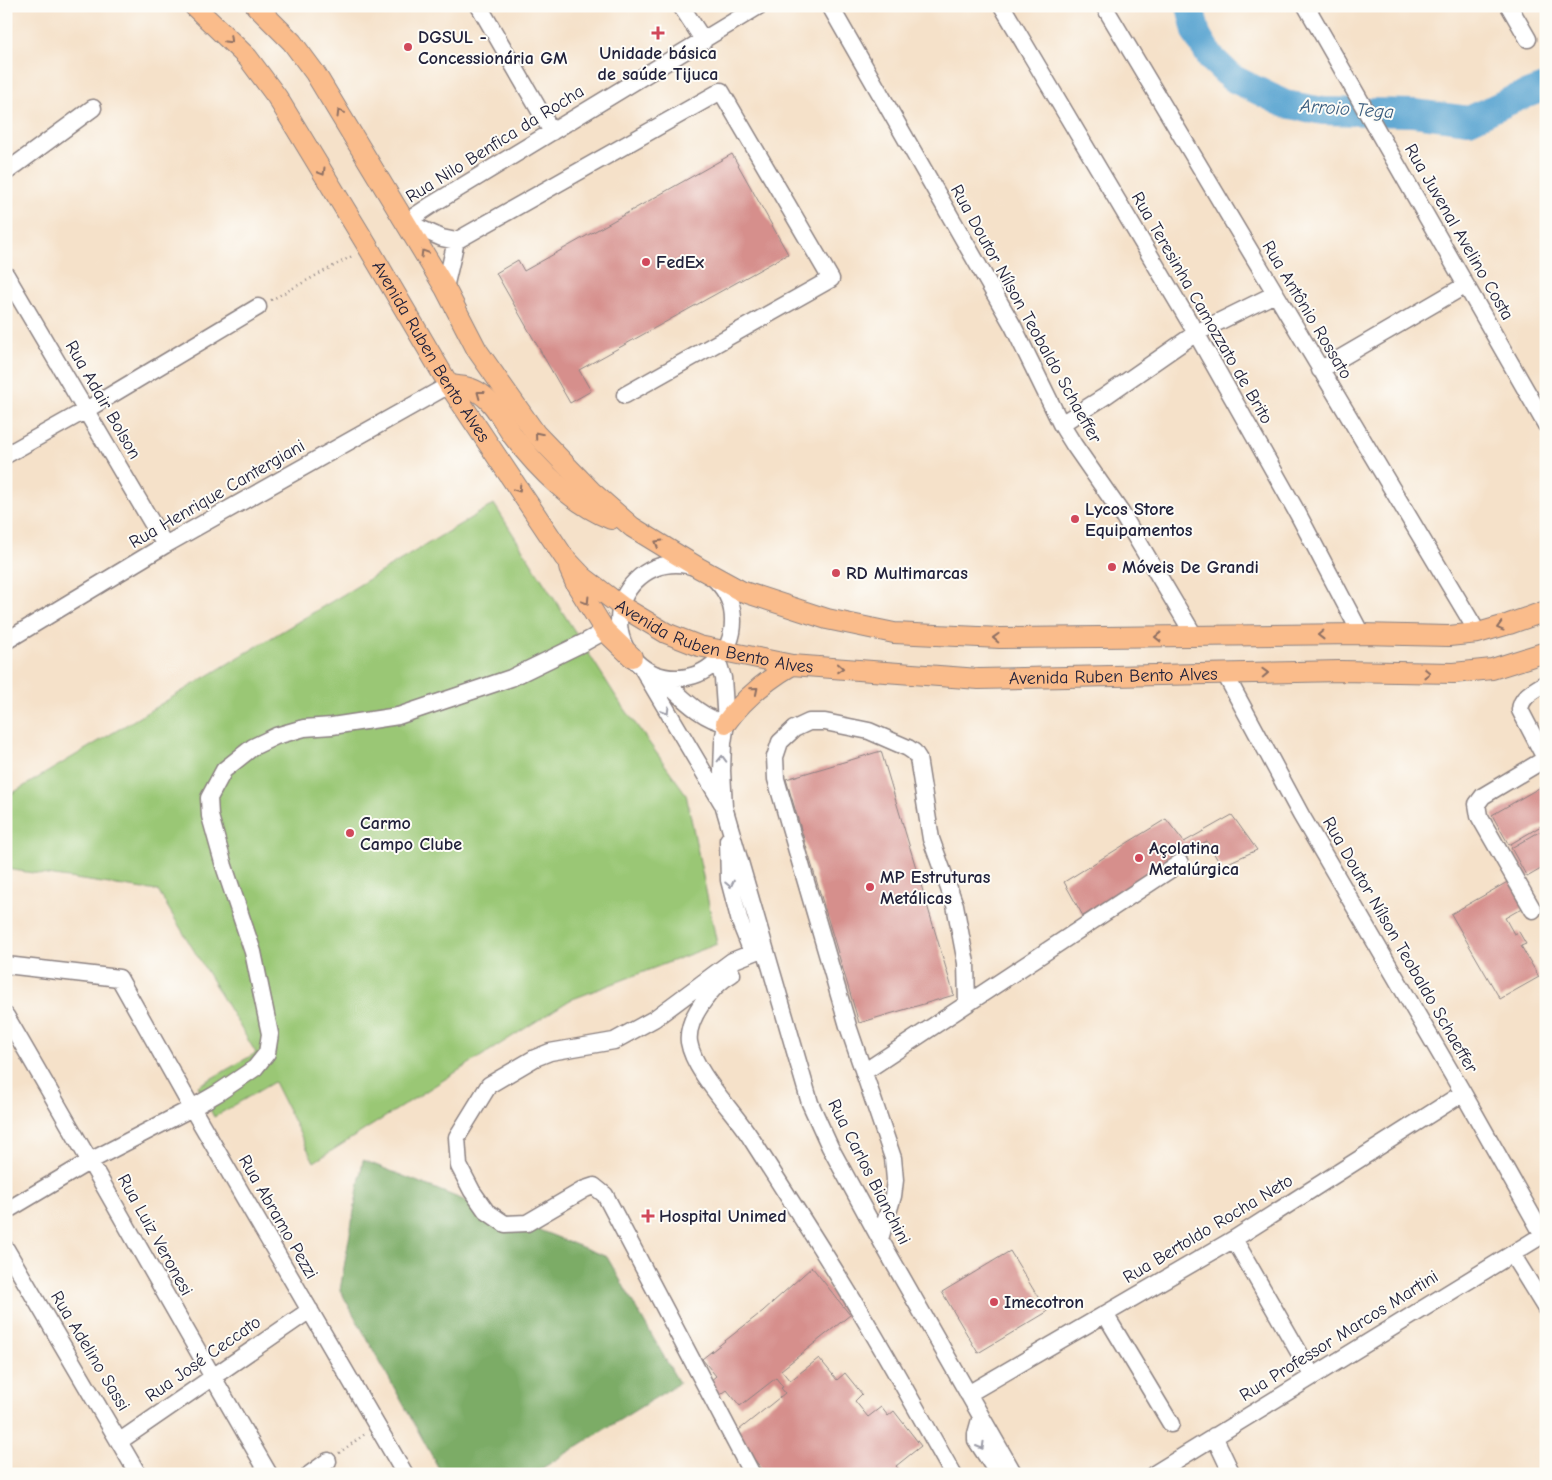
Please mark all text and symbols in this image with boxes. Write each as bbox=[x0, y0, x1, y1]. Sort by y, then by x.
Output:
marker: Unidade básica de saúde Tijuca bbox=[651, 26, 665, 40]
place label: DGSUL - Concessionária GM bbox=[418, 27, 568, 69]
one-way arrow bbox=[223, 34, 232, 43]
marker: DGSUL - Concessionária GM bbox=[402, 41, 414, 53]
place label: Unidade básica de saúde Tijuca bbox=[598, 43, 718, 85]
street label: Rua Nilo Benfica da Rocha bbox=[402, 80, 588, 208]
water label: Arroio Tega bbox=[1298, 95, 1395, 123]
one-way arrow bbox=[336, 110, 346, 119]
street label: Rua Juvenal Avelino Costa bbox=[1400, 140, 1518, 324]
one-way arrow bbox=[316, 166, 326, 175]
street label: Rua Doutor Nílson Teobaldo Schaeffer bbox=[946, 181, 1106, 448]
street label: Rua Teresinha Camozzato de Brito bbox=[1127, 188, 1277, 428]
street label: Rua Antônio Rossato bbox=[1257, 237, 1357, 383]
one-way arrow bbox=[420, 249, 430, 258]
place label: FedEx bbox=[656, 252, 704, 273]
marker: FedEx bbox=[640, 256, 652, 268]
street label: Avenida Ruben Bento Alves bbox=[368, 257, 495, 446]
street label: Rua Adair Bolson bbox=[61, 337, 145, 463]
one-way arrow bbox=[476, 391, 486, 400]
one-way arrow bbox=[534, 431, 543, 440]
street label: Rua Henrique Cantergiani bbox=[125, 435, 309, 553]
one-way arrow bbox=[512, 483, 521, 492]
place label: Lycos Store Equipamentos bbox=[1085, 499, 1193, 541]
marker: Lycos Store Equipamentos bbox=[1069, 513, 1081, 525]
one-way arrow bbox=[654, 539, 663, 549]
place label: Móveis De Grandi bbox=[1122, 557, 1259, 578]
marker: Móveis De Grandi bbox=[1106, 561, 1118, 573]
place label: RD Multimarcas bbox=[846, 563, 968, 584]
marker: RD Multimarcas bbox=[830, 567, 842, 579]
one-way arrow bbox=[580, 595, 589, 604]
street label: Avenida Ruben Bento Alves bbox=[612, 595, 814, 677]
one-way arrow bbox=[1495, 621, 1504, 632]
one-way arrow bbox=[1316, 629, 1324, 640]
one-way arrow bbox=[1154, 632, 1162, 642]
one-way arrow bbox=[991, 633, 999, 643]
one-way arrow bbox=[837, 662, 845, 673]
street label: Avenida Ruben Bento Alves bbox=[1009, 663, 1218, 689]
one-way arrow bbox=[1262, 668, 1269, 678]
one-way arrow bbox=[1424, 668, 1432, 678]
one-way arrow bbox=[750, 687, 759, 696]
one-way arrow bbox=[660, 705, 670, 714]
one-way arrow bbox=[717, 754, 727, 762]
place label: Carmo Campo Clube bbox=[360, 813, 462, 855]
street label: Rua Doutor Nílson Teobaldo Schaeffer bbox=[1318, 813, 1483, 1078]
marker: Carmo Campo Clube bbox=[344, 827, 356, 839]
place label: Açolatina Metalúrgica bbox=[1149, 838, 1239, 880]
marker: Açolatina Metalúrgica bbox=[1133, 852, 1145, 864]
place label: MP Estruturas Metálicas bbox=[880, 867, 991, 909]
one-way arrow bbox=[724, 880, 735, 889]
marker: MP Estruturas Metálicas bbox=[864, 881, 876, 893]
street label: Rua Carlos Bianchini bbox=[823, 1096, 915, 1248]
street label: Rua Abramo Pezzi bbox=[234, 1151, 322, 1283]
street label: Rua Bertoldo Rocha Neto bbox=[1119, 1170, 1297, 1288]
street label: Rua Luiz Veronesi bbox=[113, 1171, 197, 1299]
place label: Hospital Unimed bbox=[659, 1206, 787, 1227]
marker: Hospital Unimed bbox=[641, 1209, 655, 1223]
street label: Rua Professor Marcos Martini bbox=[1236, 1266, 1442, 1406]
street label: Rua Adelino Sassi bbox=[46, 1287, 134, 1415]
place label: Imecotron bbox=[1004, 1292, 1084, 1313]
marker: Imecotron bbox=[988, 1296, 1000, 1308]
street label: Rua José Ceccato bbox=[141, 1311, 265, 1407]
one-way arrow bbox=[974, 1441, 984, 1450]

